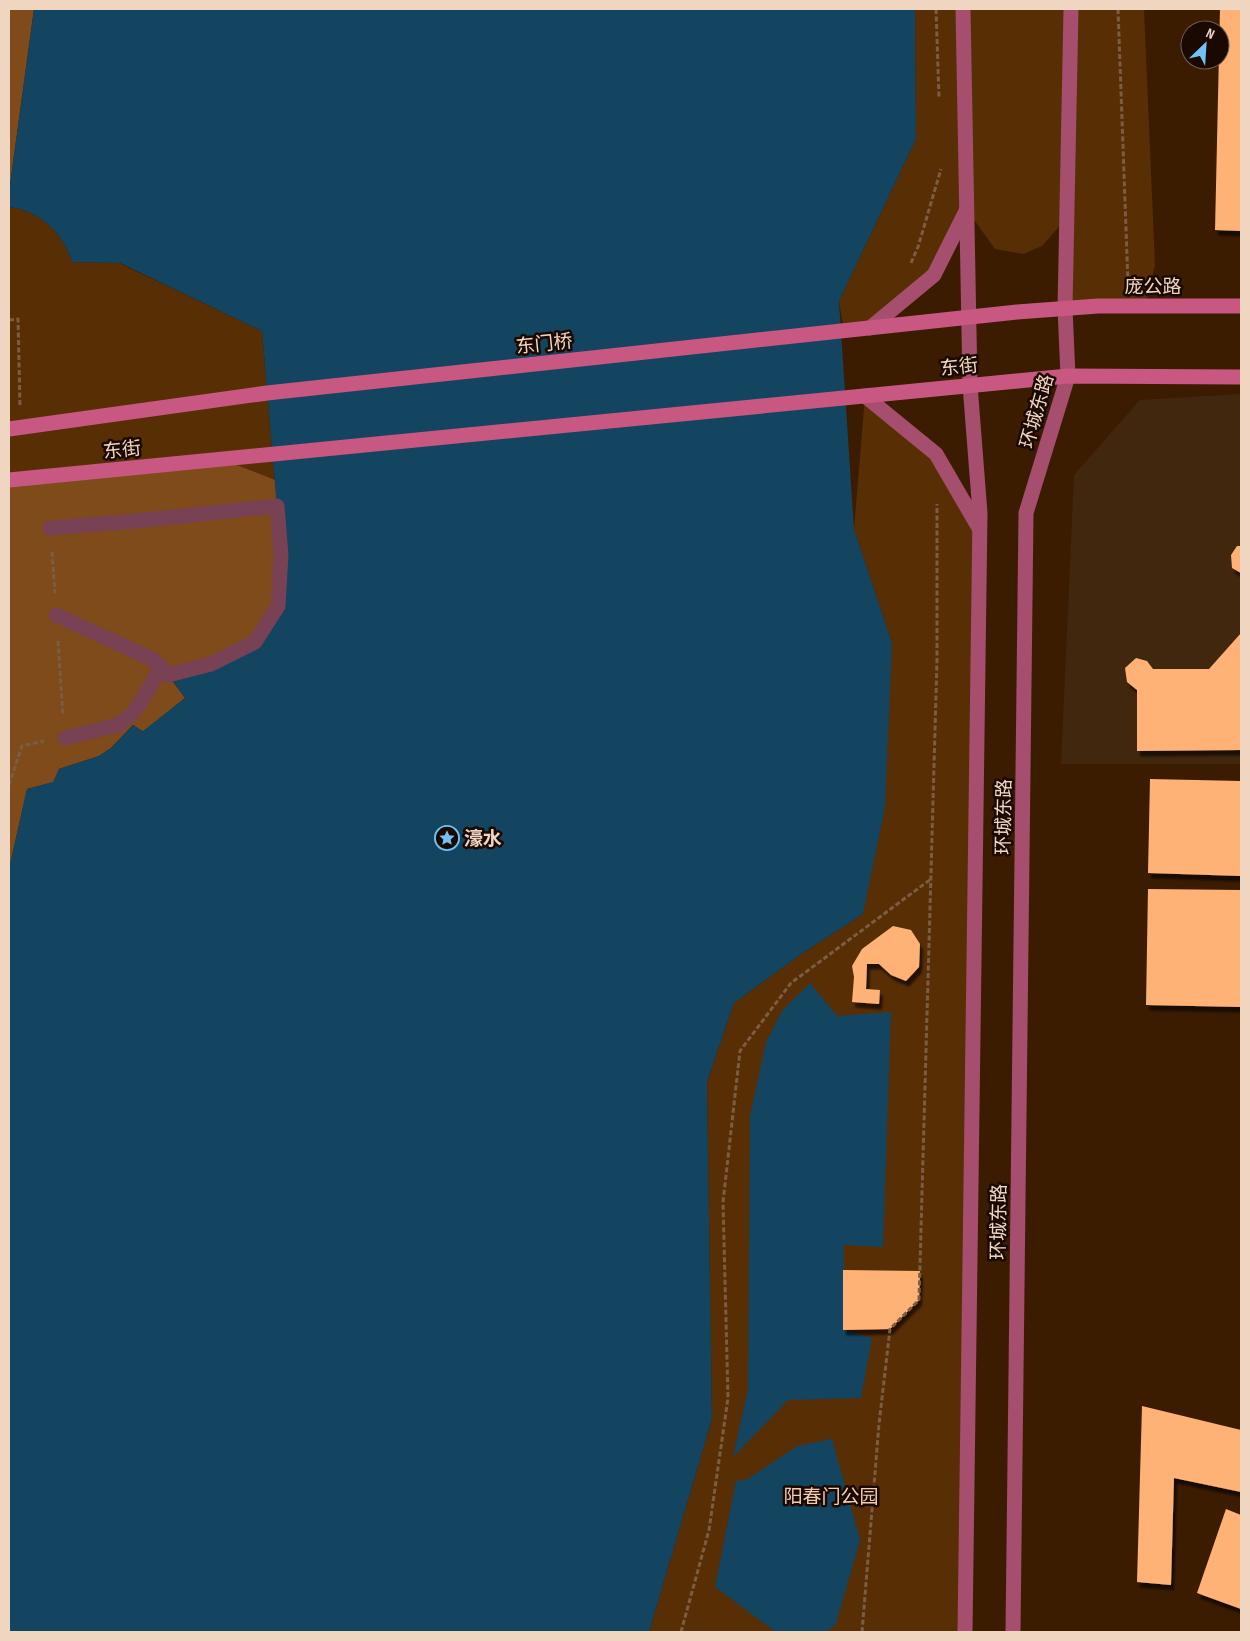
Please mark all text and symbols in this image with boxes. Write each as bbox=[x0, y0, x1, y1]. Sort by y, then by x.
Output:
north arrow bbox=[1180, 20, 1230, 70]
text: N bbox=[1203, 24, 1217, 43]
street label: 庞公路 bbox=[1124, 276, 1182, 299]
street label: 东门桥 bbox=[515, 330, 574, 359]
street label: 东街 bbox=[939, 354, 979, 381]
street label: 环城东路 bbox=[1016, 372, 1059, 451]
street label: 东街 bbox=[102, 437, 142, 464]
street label: 环城东路 bbox=[992, 779, 1017, 855]
place icon: 濠水 bbox=[434, 825, 460, 851]
place label: 濠水 bbox=[464, 828, 502, 851]
street label: 环城东路 bbox=[987, 1184, 1012, 1260]
park label: 阳春门公园 bbox=[783, 1486, 879, 1509]

